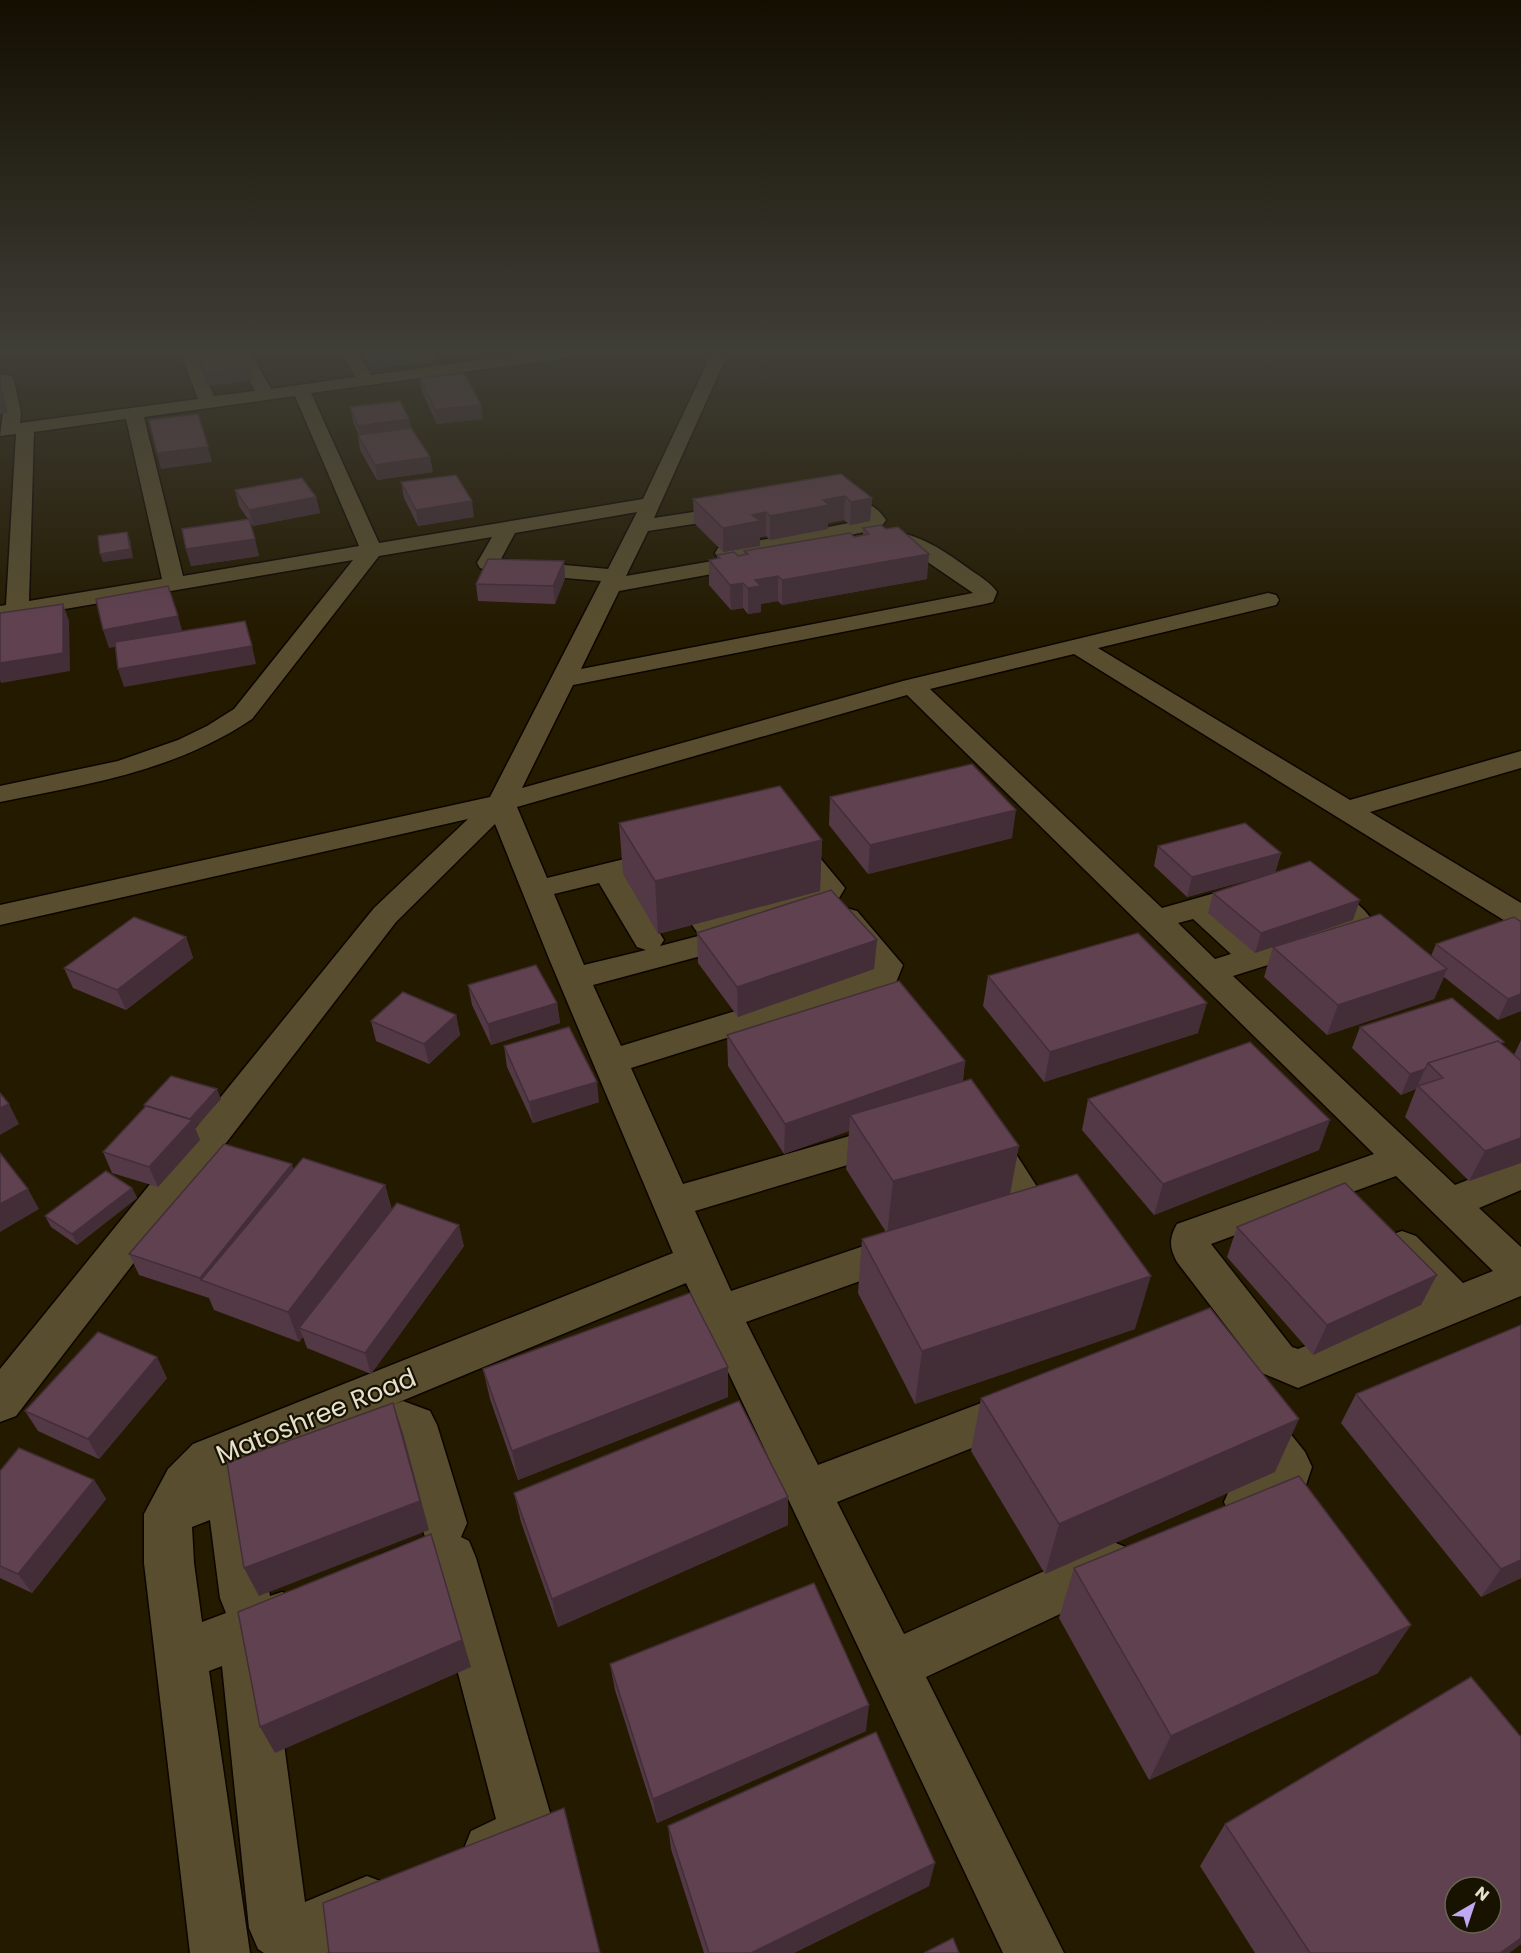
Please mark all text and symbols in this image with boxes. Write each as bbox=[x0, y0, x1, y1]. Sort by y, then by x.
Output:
street label: Matoshree Road bbox=[211, 1359, 421, 1473]
north arrow bbox=[1443, 1875, 1503, 1935]
text: N bbox=[1470, 1881, 1494, 1906]

